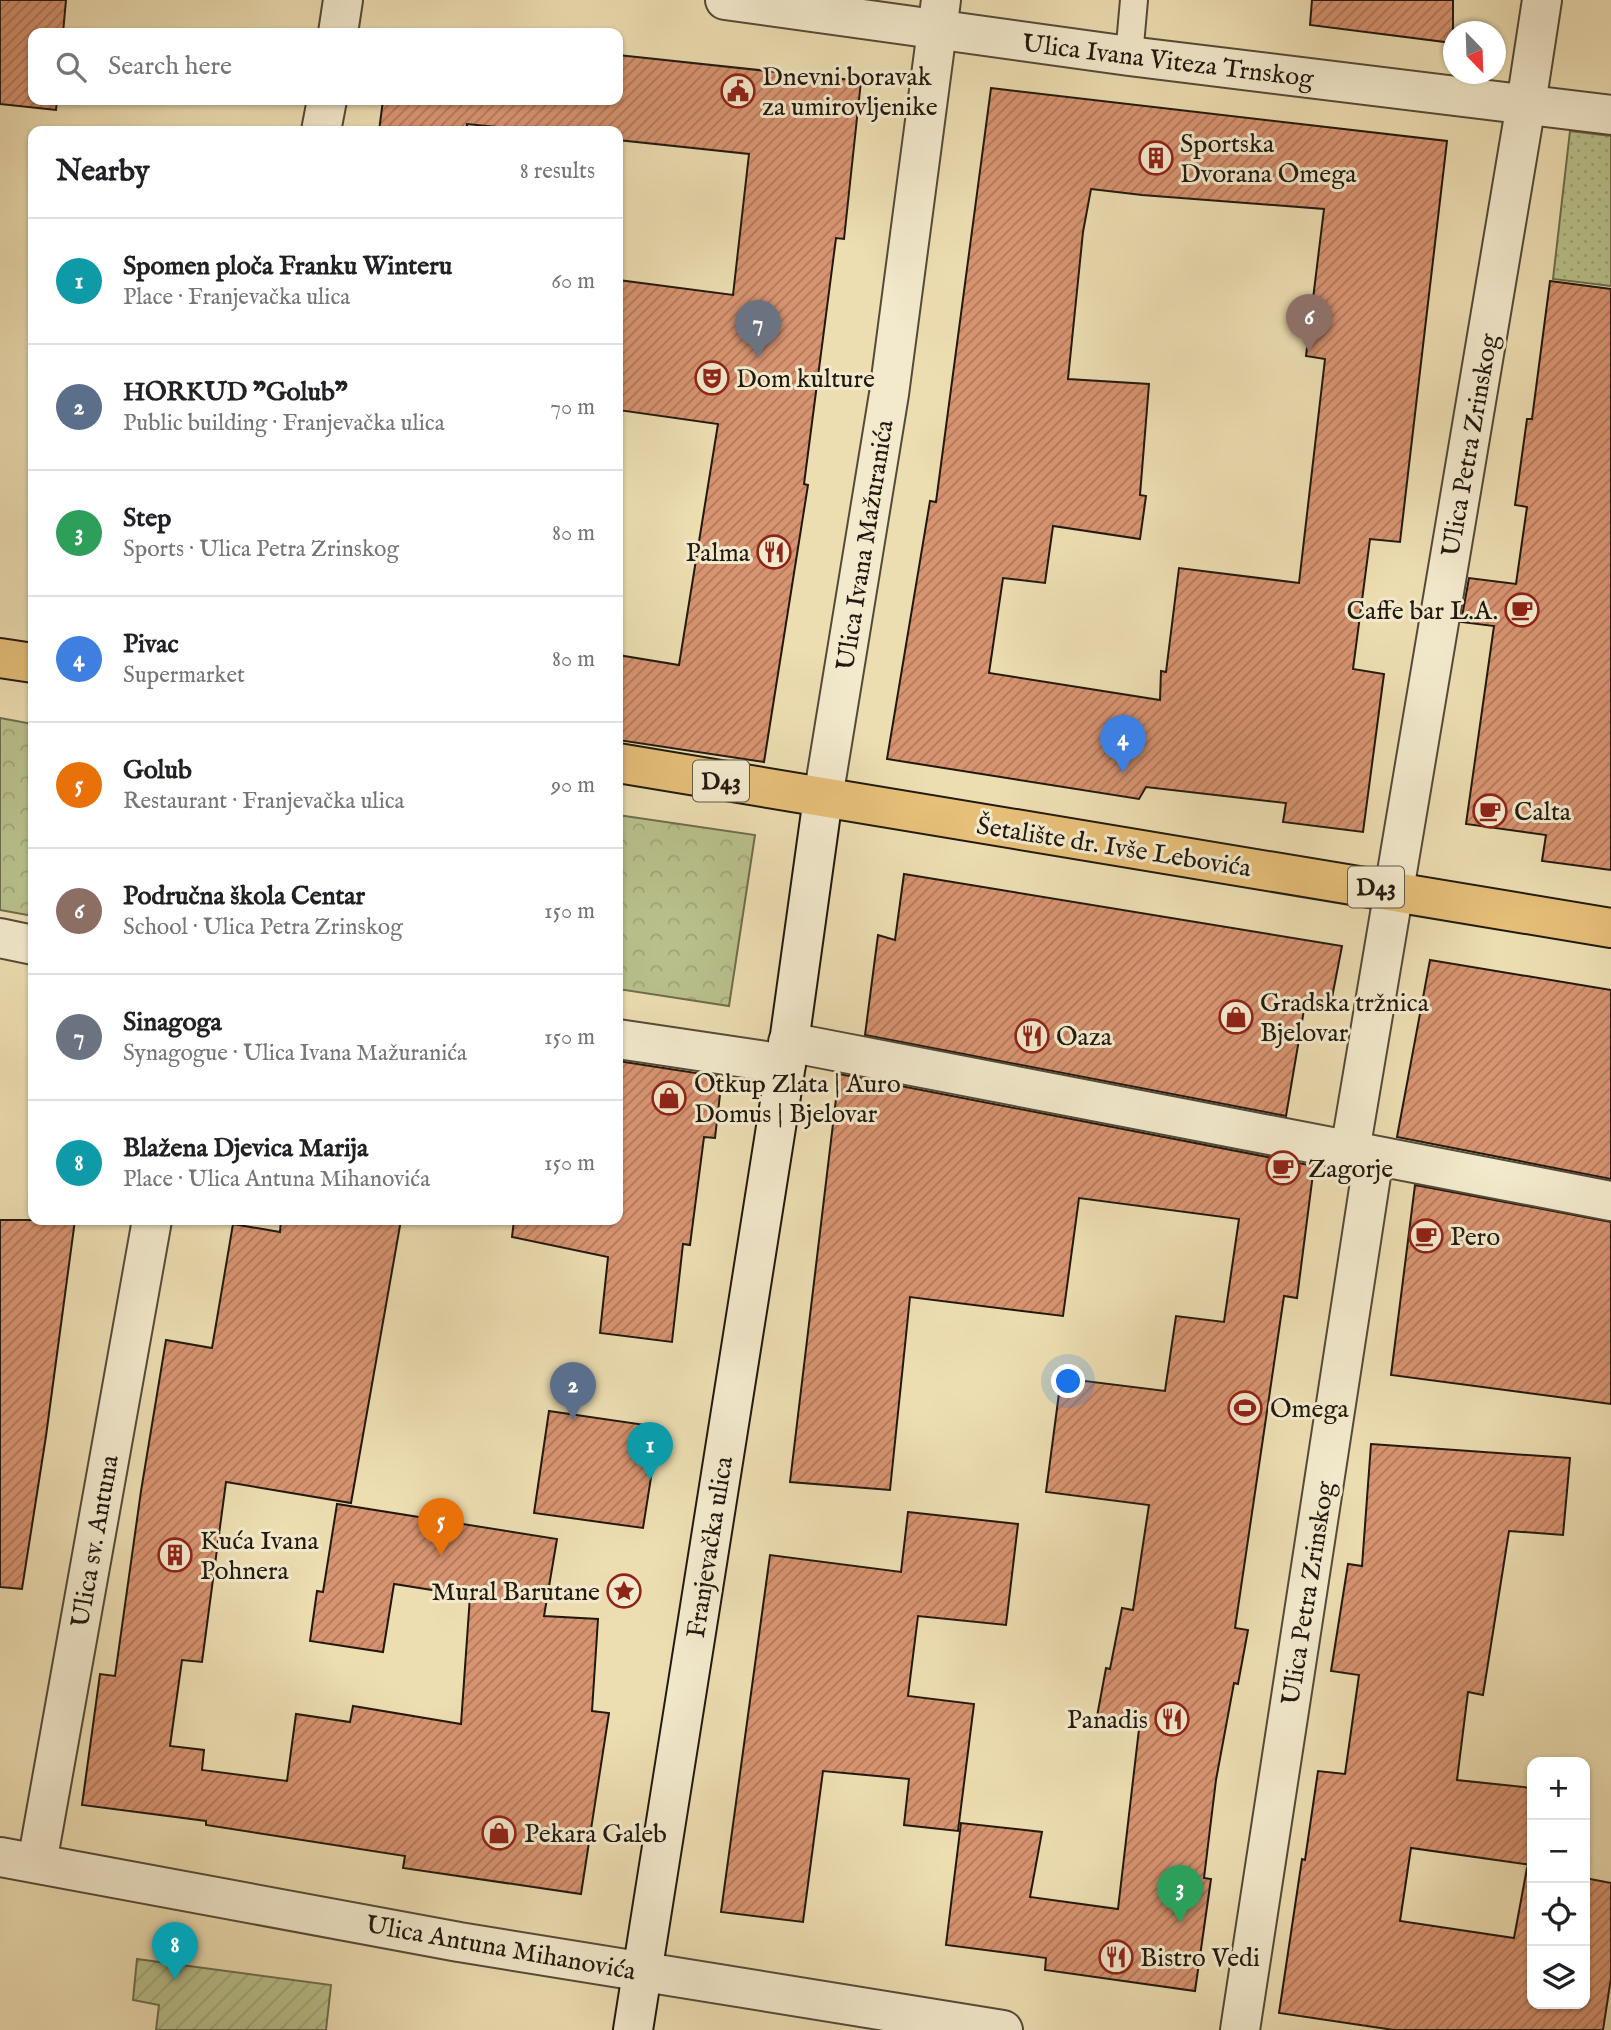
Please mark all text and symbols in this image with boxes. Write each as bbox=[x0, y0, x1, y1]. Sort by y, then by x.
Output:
north arrow bbox=[1443, 21, 1506, 84]
street label: Ulica Ivana Viteza Trnskog bbox=[1020, 27, 1316, 96]
search box bbox=[28, 28, 623, 105]
icon: search bbox=[52, 48, 90, 86]
text: Search here bbox=[108, 50, 232, 83]
place label: Dnevni boravak za umirovljenike bbox=[762, 61, 938, 124]
public building icon: Dnevni boravak za umirovljenike bbox=[719, 72, 757, 110]
place label: Sportska Dvorana Omega bbox=[1180, 128, 1357, 191]
building icon: Sportska Dvorana Omega bbox=[1137, 139, 1175, 177]
text: Nearby bbox=[56, 153, 149, 191]
text: 8 results bbox=[520, 157, 595, 186]
text: Spomen ploča Franku Winteru bbox=[123, 250, 452, 283]
text: 1 bbox=[75, 267, 83, 296]
text: 60 m bbox=[551, 267, 595, 296]
text: Place · Franjevačka ulica bbox=[123, 283, 350, 312]
pin: 6 bbox=[1286, 294, 1332, 352]
pin: 7 bbox=[735, 300, 781, 358]
street label: Ulica Petra Zrinskog bbox=[1435, 330, 1506, 559]
theatre icon: Dom kulture bbox=[693, 359, 731, 397]
place label: Dom kulture bbox=[736, 363, 875, 396]
text: HORKUD "Golub" bbox=[123, 376, 348, 409]
text: 2 bbox=[74, 393, 84, 422]
text: 70 m bbox=[550, 393, 595, 422]
text: Public building · Franjevačka ulica bbox=[123, 409, 445, 438]
street label: Ulica Ivana Mažuranića bbox=[829, 417, 902, 673]
text: Step bbox=[123, 502, 171, 535]
text: 3 bbox=[75, 519, 83, 548]
text: 80 m bbox=[552, 519, 595, 548]
restaurant icon: Palma bbox=[755, 533, 793, 571]
text: Sports · Ulica Petra Zrinskog bbox=[123, 535, 399, 564]
place label: Palma bbox=[685, 537, 751, 570]
cafe icon: Caffe bar L.A. bbox=[1503, 591, 1541, 629]
place label: Caffe bar L.A. bbox=[1347, 595, 1498, 628]
text: Pivac bbox=[123, 628, 179, 661]
text: 4 bbox=[73, 645, 85, 674]
text: 80 m bbox=[552, 645, 595, 674]
text: Supermarket bbox=[123, 661, 245, 690]
pin: 4 bbox=[1100, 715, 1146, 773]
text: Golub bbox=[123, 754, 192, 787]
road number: D43 bbox=[693, 760, 749, 802]
text: 5 bbox=[75, 771, 83, 800]
text: 90 m bbox=[551, 771, 595, 800]
text: Restaurant · Franjevačka ulica bbox=[123, 787, 405, 816]
cafe icon: Calta bbox=[1471, 792, 1509, 830]
place label: Calta bbox=[1514, 796, 1572, 829]
street label: Šetalište dr. Ivše Lebovića bbox=[974, 809, 1254, 886]
road number: D43 bbox=[1348, 866, 1404, 908]
text: Područna škola Centar bbox=[123, 880, 365, 913]
text: 6 bbox=[74, 897, 84, 926]
text: 150 m bbox=[544, 897, 595, 926]
text: School · Ulica Petra Zrinskog bbox=[123, 913, 403, 942]
place label: Gradska tržnica Bjelovar bbox=[1260, 987, 1430, 1050]
shop icon: Gradska tržnica Bjelovar bbox=[1217, 998, 1255, 1036]
text: Sinagoga bbox=[123, 1006, 222, 1039]
restaurant icon: Oaza bbox=[1013, 1017, 1051, 1055]
place label: Oaza bbox=[1056, 1021, 1113, 1054]
text: 7 bbox=[74, 1023, 84, 1052]
text: 150 m bbox=[544, 1023, 595, 1052]
text: Synagogue · Ulica Ivana Mažuranića bbox=[123, 1039, 467, 1068]
place label: Otkup Zlata | Auro Domus | Bjelovar bbox=[694, 1068, 901, 1131]
shop icon: Otkup Zlata | Auro Domus | Bjelovar bbox=[650, 1079, 688, 1117]
text: Blažena Djevica Marija bbox=[123, 1132, 368, 1165]
text: 8 bbox=[74, 1149, 84, 1178]
text: 150 m bbox=[544, 1149, 595, 1178]
cafe icon: Zagorje bbox=[1264, 1149, 1302, 1187]
place label: Zagorje bbox=[1308, 1153, 1393, 1186]
text: Place · Ulica Antuna Mihanovića bbox=[123, 1165, 430, 1194]
cafe icon: Pero bbox=[1407, 1217, 1445, 1255]
place label: Pero bbox=[1450, 1221, 1500, 1254]
pin: 2 bbox=[550, 1362, 596, 1420]
your location bbox=[1051, 1364, 1085, 1398]
sports icon: Omega bbox=[1226, 1389, 1264, 1427]
place label: Omega bbox=[1270, 1393, 1350, 1426]
pin: 1 bbox=[627, 1422, 673, 1480]
street label: Ulica sv. Antuna bbox=[64, 1452, 127, 1630]
street label: Franjevačka ulica bbox=[680, 1453, 741, 1640]
street label: Ulica Petra Zrinskog bbox=[1275, 1478, 1343, 1707]
pin: 5 bbox=[418, 1498, 464, 1556]
place label: Kuća Ivana Pohnera bbox=[200, 1525, 319, 1588]
building icon: Kuća Ivana Pohnera bbox=[156, 1536, 194, 1574]
place icon: Mural Barutane bbox=[605, 1572, 643, 1610]
place label: Mural Barutane bbox=[431, 1576, 600, 1609]
restaurant icon: Panadis bbox=[1153, 1700, 1191, 1738]
place label: Panadis bbox=[1067, 1704, 1148, 1737]
map controls bbox=[1527, 1757, 1590, 2009]
button: + bbox=[1527, 1757, 1590, 1820]
shop icon: Pekara Galeb bbox=[480, 1814, 518, 1852]
place label: Pekara Galeb bbox=[524, 1818, 667, 1851]
button: − bbox=[1527, 1820, 1590, 1883]
pin: 3 bbox=[1157, 1865, 1203, 1923]
button: locate bbox=[1527, 1883, 1590, 1946]
street label: Ulica Antuna Mihanovića bbox=[363, 1908, 639, 1989]
pin: 8 bbox=[152, 1922, 198, 1980]
restaurant icon: Bistro Vedi bbox=[1097, 1938, 1135, 1976]
place label: Bistro Vedi bbox=[1140, 1942, 1260, 1975]
button: layers bbox=[1527, 1946, 1590, 2009]

